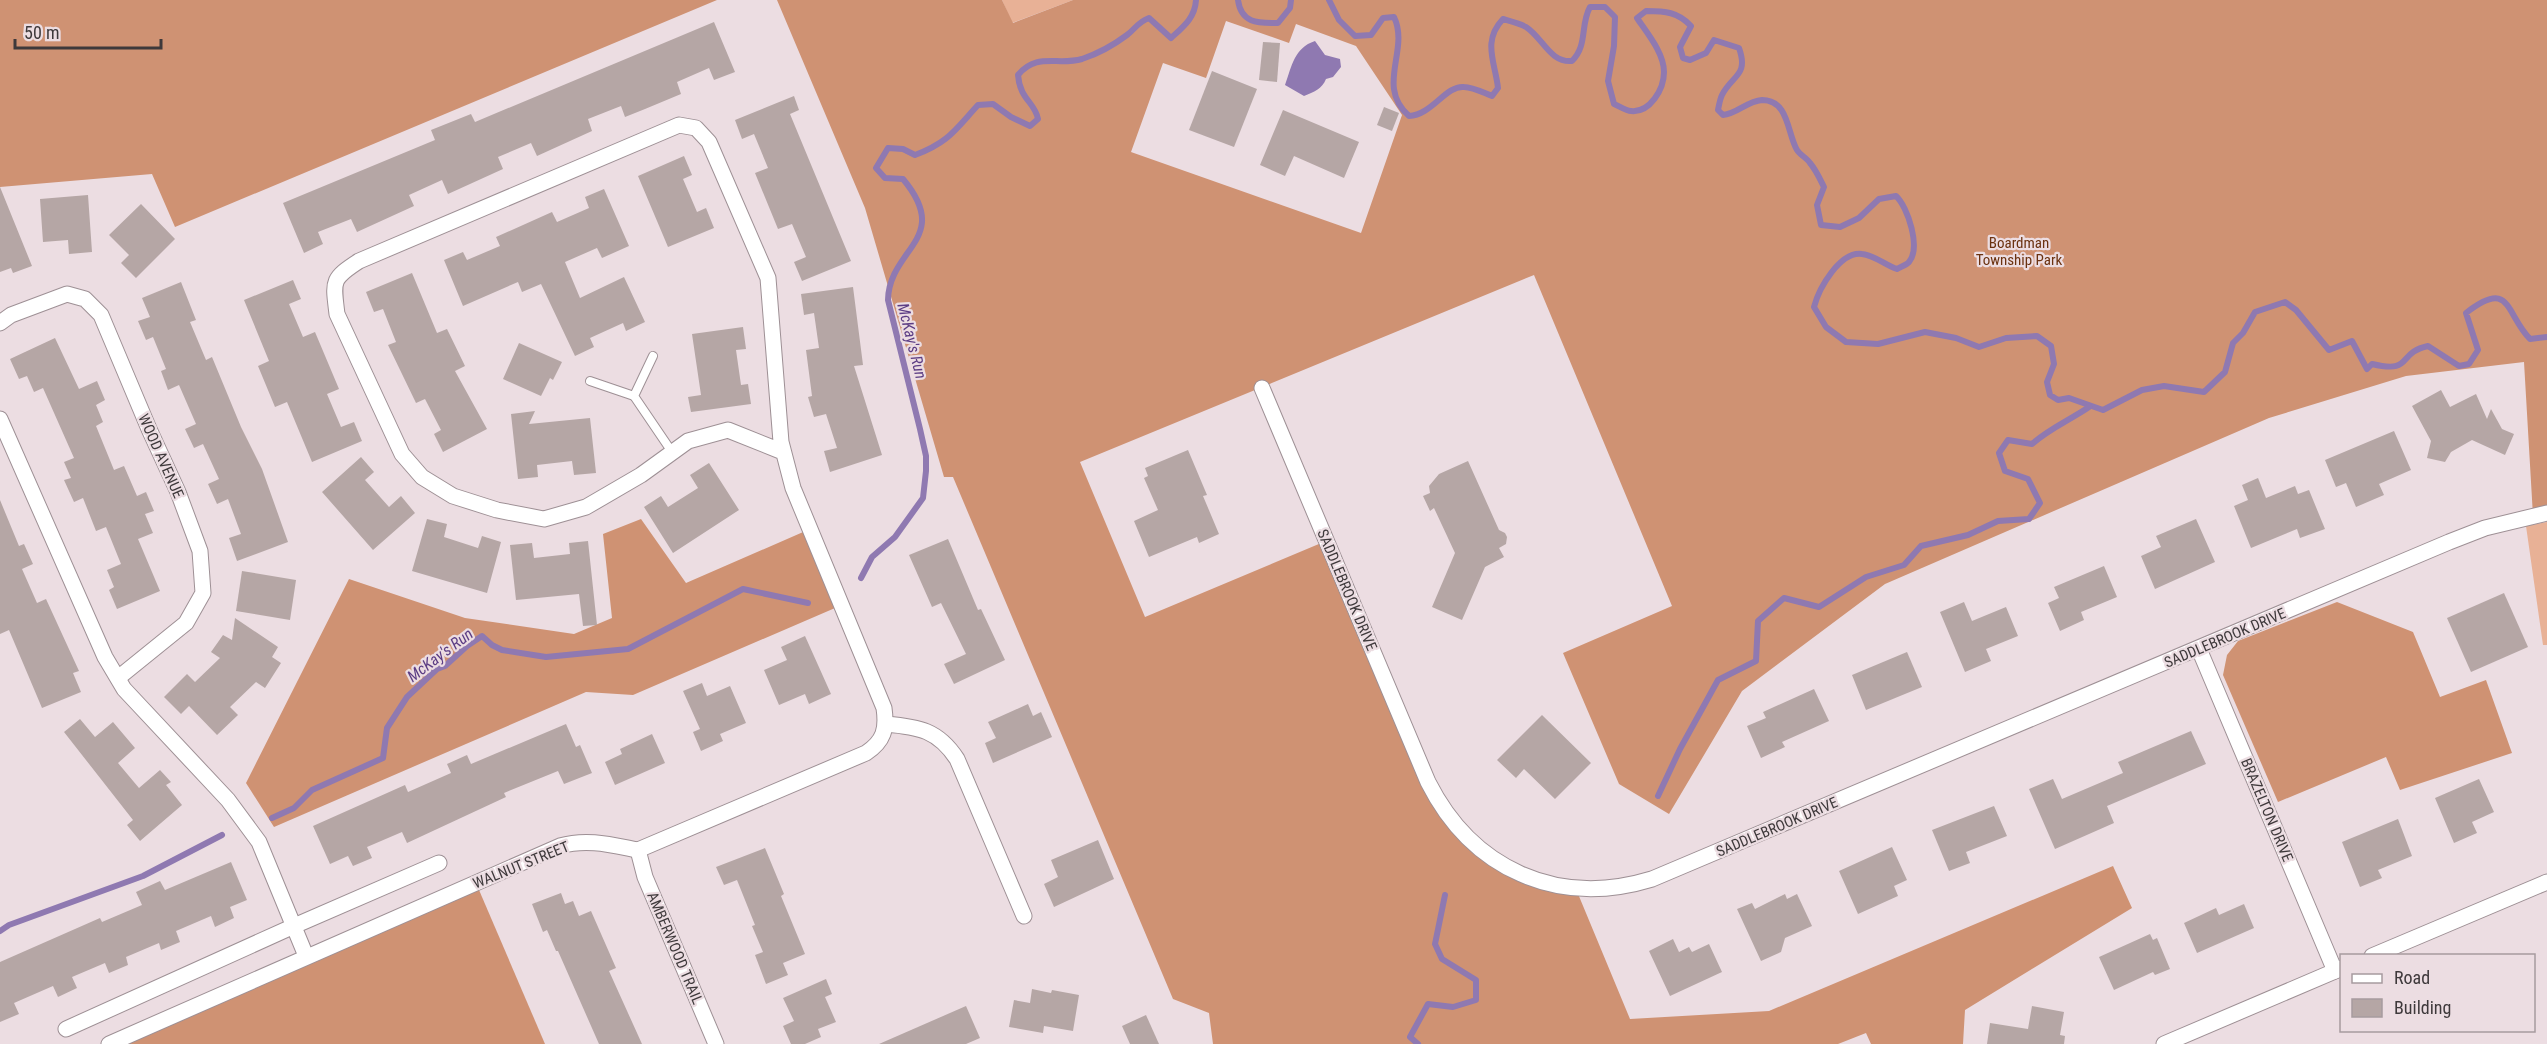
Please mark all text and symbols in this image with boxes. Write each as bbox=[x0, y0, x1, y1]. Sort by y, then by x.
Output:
scale bar bbox=[15, 12, 160, 50]
text: 50 m bbox=[24, 22, 59, 43]
park label: Boardman Township Park bbox=[1976, 234, 2063, 269]
water label: McKay's Run bbox=[893, 301, 931, 381]
street label: WOOD AVENUE bbox=[134, 411, 188, 501]
street label: SADDLEBROOK DRIVE bbox=[1313, 527, 1381, 653]
street label: SADDLEBROOK DRIVE bbox=[2162, 604, 2288, 672]
water label: McKay's Run bbox=[403, 624, 477, 686]
street label: BRAZELTON DRIVE bbox=[2237, 756, 2297, 864]
street label: SADDLEBROOK DRIVE bbox=[1714, 793, 1840, 861]
street label: WALNUT STREET bbox=[470, 837, 572, 892]
street label: AMBERWOOD TRAIL bbox=[643, 889, 707, 1007]
legend bbox=[2340, 954, 2535, 1032]
text: Road bbox=[2394, 967, 2430, 988]
text: Building bbox=[2394, 997, 2451, 1018]

